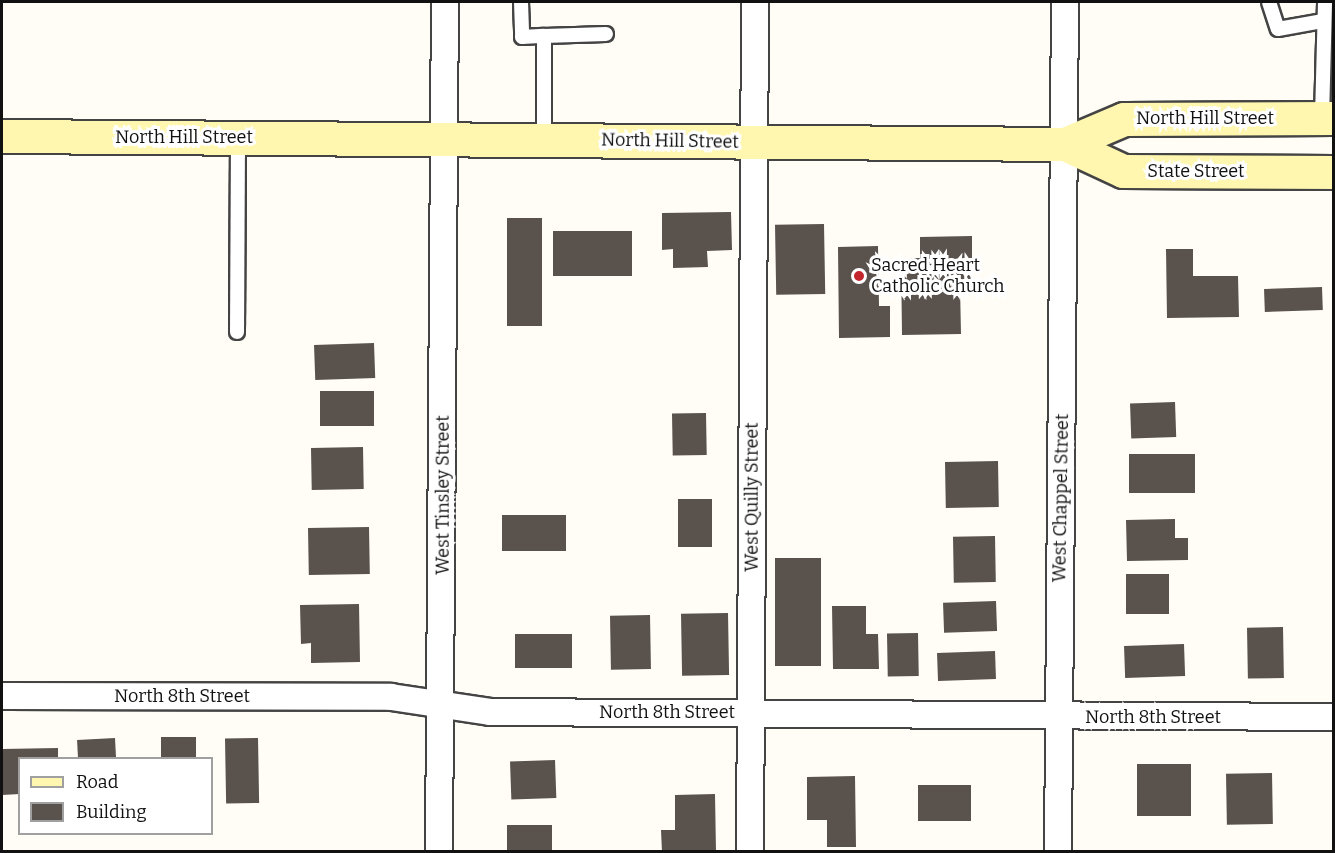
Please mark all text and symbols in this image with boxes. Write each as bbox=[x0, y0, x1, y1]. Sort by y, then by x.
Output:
street label: North Hill Street bbox=[1136, 107, 1274, 129]
street label: North Hill Street bbox=[115, 126, 253, 148]
street label: North Hill Street bbox=[601, 129, 739, 153]
street label: State Street bbox=[1147, 160, 1245, 182]
place label: Sacred Heart Catholic Church bbox=[871, 255, 1004, 298]
marker: Sacred Heart Catholic Church bbox=[852, 269, 866, 283]
street label: West Chappel Street bbox=[1049, 413, 1073, 583]
street label: West Tinsley Street bbox=[432, 415, 454, 575]
street label: West Quilly Street bbox=[741, 422, 763, 572]
street label: North 8th Street bbox=[114, 685, 250, 707]
street label: North 8th Street bbox=[599, 701, 735, 723]
street label: North 8th Street bbox=[1085, 706, 1221, 728]
legend bbox=[18, 757, 213, 835]
text: Road bbox=[76, 771, 118, 793]
text: Building bbox=[76, 801, 147, 823]

